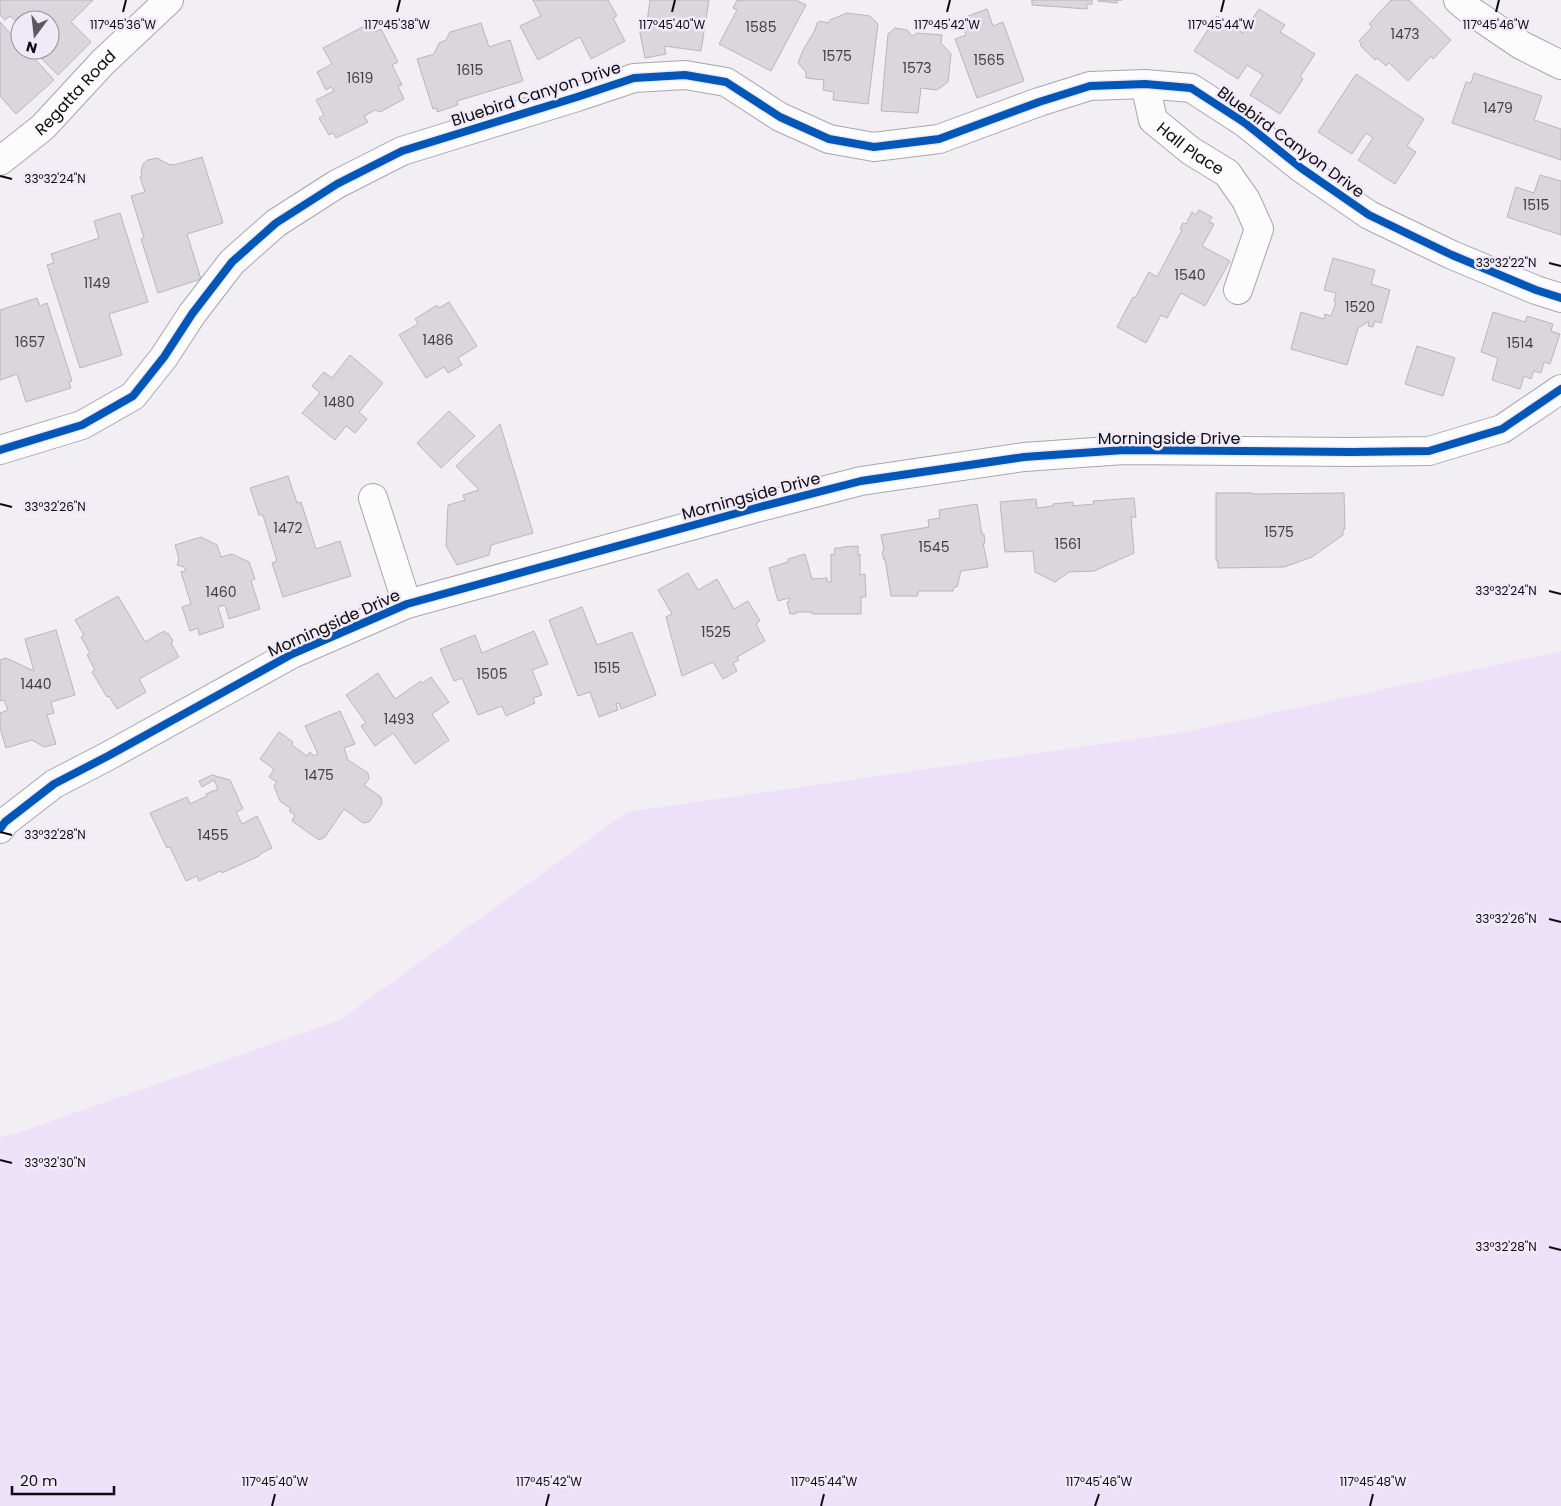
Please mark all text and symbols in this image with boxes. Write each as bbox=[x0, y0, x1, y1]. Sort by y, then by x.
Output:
north arrow bbox=[10, 10, 60, 60]
text: 117°45'36"W bbox=[90, 16, 156, 33]
text: 117°45'38"W bbox=[364, 16, 430, 33]
text: 117°45'40"W bbox=[639, 16, 706, 33]
text: 117°45'42"W bbox=[914, 16, 980, 33]
text: 117°45'44"W bbox=[1188, 16, 1255, 33]
text: 117°45'46"W bbox=[1463, 16, 1530, 33]
house number: 1585 bbox=[746, 17, 776, 37]
house number: 1473 bbox=[1390, 24, 1420, 44]
text: N bbox=[24, 37, 39, 59]
street label: Regatta Road bbox=[30, 44, 121, 141]
house number: 1575 bbox=[822, 46, 852, 66]
house number: 1565 bbox=[974, 50, 1004, 70]
street label: Bluebird Canyon Drive bbox=[448, 56, 624, 132]
house number: 1573 bbox=[902, 58, 932, 78]
house number: 1615 bbox=[457, 60, 483, 80]
house number: 1619 bbox=[347, 68, 373, 88]
street label: Bluebird Canyon Drive bbox=[1213, 81, 1369, 203]
house number: 1479 bbox=[1483, 98, 1513, 118]
street label: Hall Place bbox=[1152, 116, 1229, 180]
text: 33°32'24"N bbox=[24, 170, 86, 187]
house number: 1515 bbox=[1523, 195, 1549, 215]
text: 33°32'22"N bbox=[1476, 254, 1536, 271]
house number: 1540 bbox=[1175, 265, 1205, 285]
house number: 1149 bbox=[84, 273, 110, 293]
house number: 1520 bbox=[1345, 297, 1375, 317]
house number: 1486 bbox=[422, 330, 454, 350]
house number: 1657 bbox=[15, 332, 45, 352]
house number: 1514 bbox=[1507, 333, 1533, 353]
house number: 1480 bbox=[324, 392, 354, 412]
street label: Morningside Drive bbox=[1098, 427, 1240, 450]
street label: Morningside Drive bbox=[679, 466, 823, 526]
text: 33°32'26"N bbox=[24, 498, 86, 515]
house number: 1472 bbox=[274, 518, 302, 538]
house number: 1575 bbox=[1264, 522, 1294, 542]
house number: 1561 bbox=[1055, 534, 1081, 554]
house number: 1545 bbox=[919, 537, 949, 557]
house number: 1460 bbox=[206, 582, 236, 602]
text: 33°32'24"N bbox=[1475, 582, 1537, 599]
street label: Morningside Drive bbox=[264, 583, 404, 663]
house number: 1525 bbox=[701, 622, 731, 642]
house number: 1515 bbox=[594, 658, 620, 678]
house number: 1505 bbox=[477, 664, 507, 684]
house number: 1440 bbox=[21, 674, 51, 694]
house number: 1493 bbox=[384, 709, 414, 729]
house number: 1475 bbox=[304, 765, 334, 785]
house number: 1455 bbox=[198, 825, 228, 845]
text: 33°32'28"N bbox=[24, 826, 86, 843]
text: 33°32'26"N bbox=[1475, 910, 1537, 927]
text: 33°32'30"N bbox=[24, 1154, 86, 1171]
text: 33°32'28"N bbox=[1475, 1238, 1537, 1255]
scale bar bbox=[12, 1464, 115, 1496]
text: 20 m bbox=[20, 1470, 58, 1491]
text: 117°45'40"W bbox=[242, 1473, 309, 1490]
text: 117°45'42"W bbox=[516, 1473, 582, 1490]
text: 117°45'44"W bbox=[791, 1473, 858, 1490]
text: 117°45'46"W bbox=[1066, 1473, 1133, 1490]
text: 117°45'48"W bbox=[1340, 1473, 1407, 1490]

